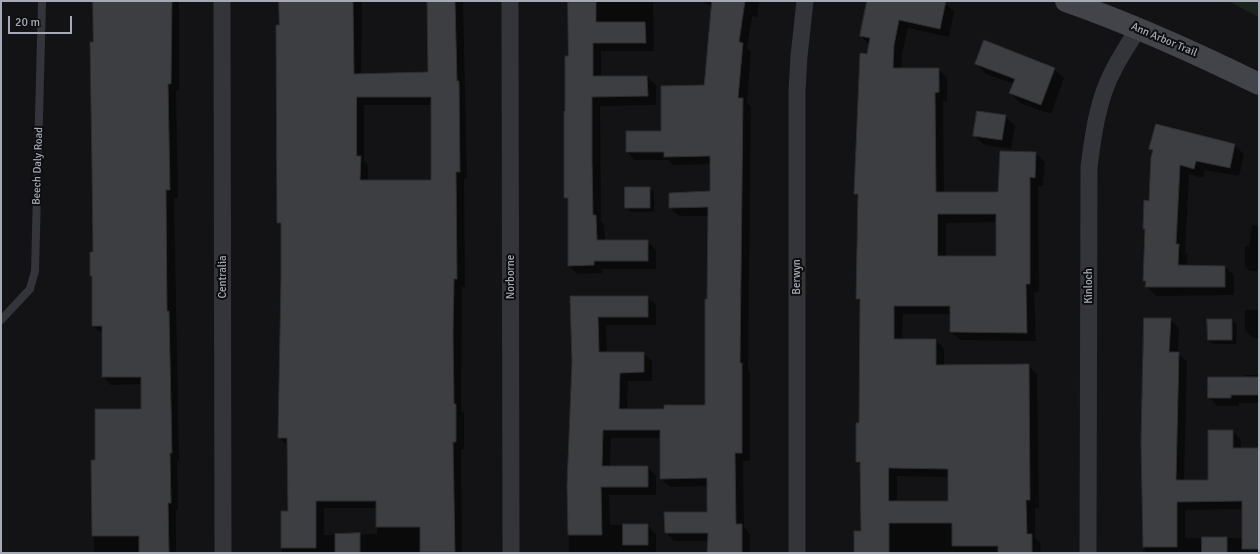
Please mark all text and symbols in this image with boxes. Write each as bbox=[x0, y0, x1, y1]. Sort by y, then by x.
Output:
scale bar bbox=[10, 8, 74, 34]
text: 20 m bbox=[15, 15, 40, 30]
street label: Ann Arbor Trail bbox=[1129, 20, 1199, 60]
street label: Beech Daly Road bbox=[30, 127, 46, 205]
street label: Centralia bbox=[216, 255, 230, 299]
street label: Norborne bbox=[504, 255, 518, 299]
street label: Berwyn bbox=[790, 259, 804, 295]
street label: Kinloch bbox=[1082, 268, 1096, 304]

